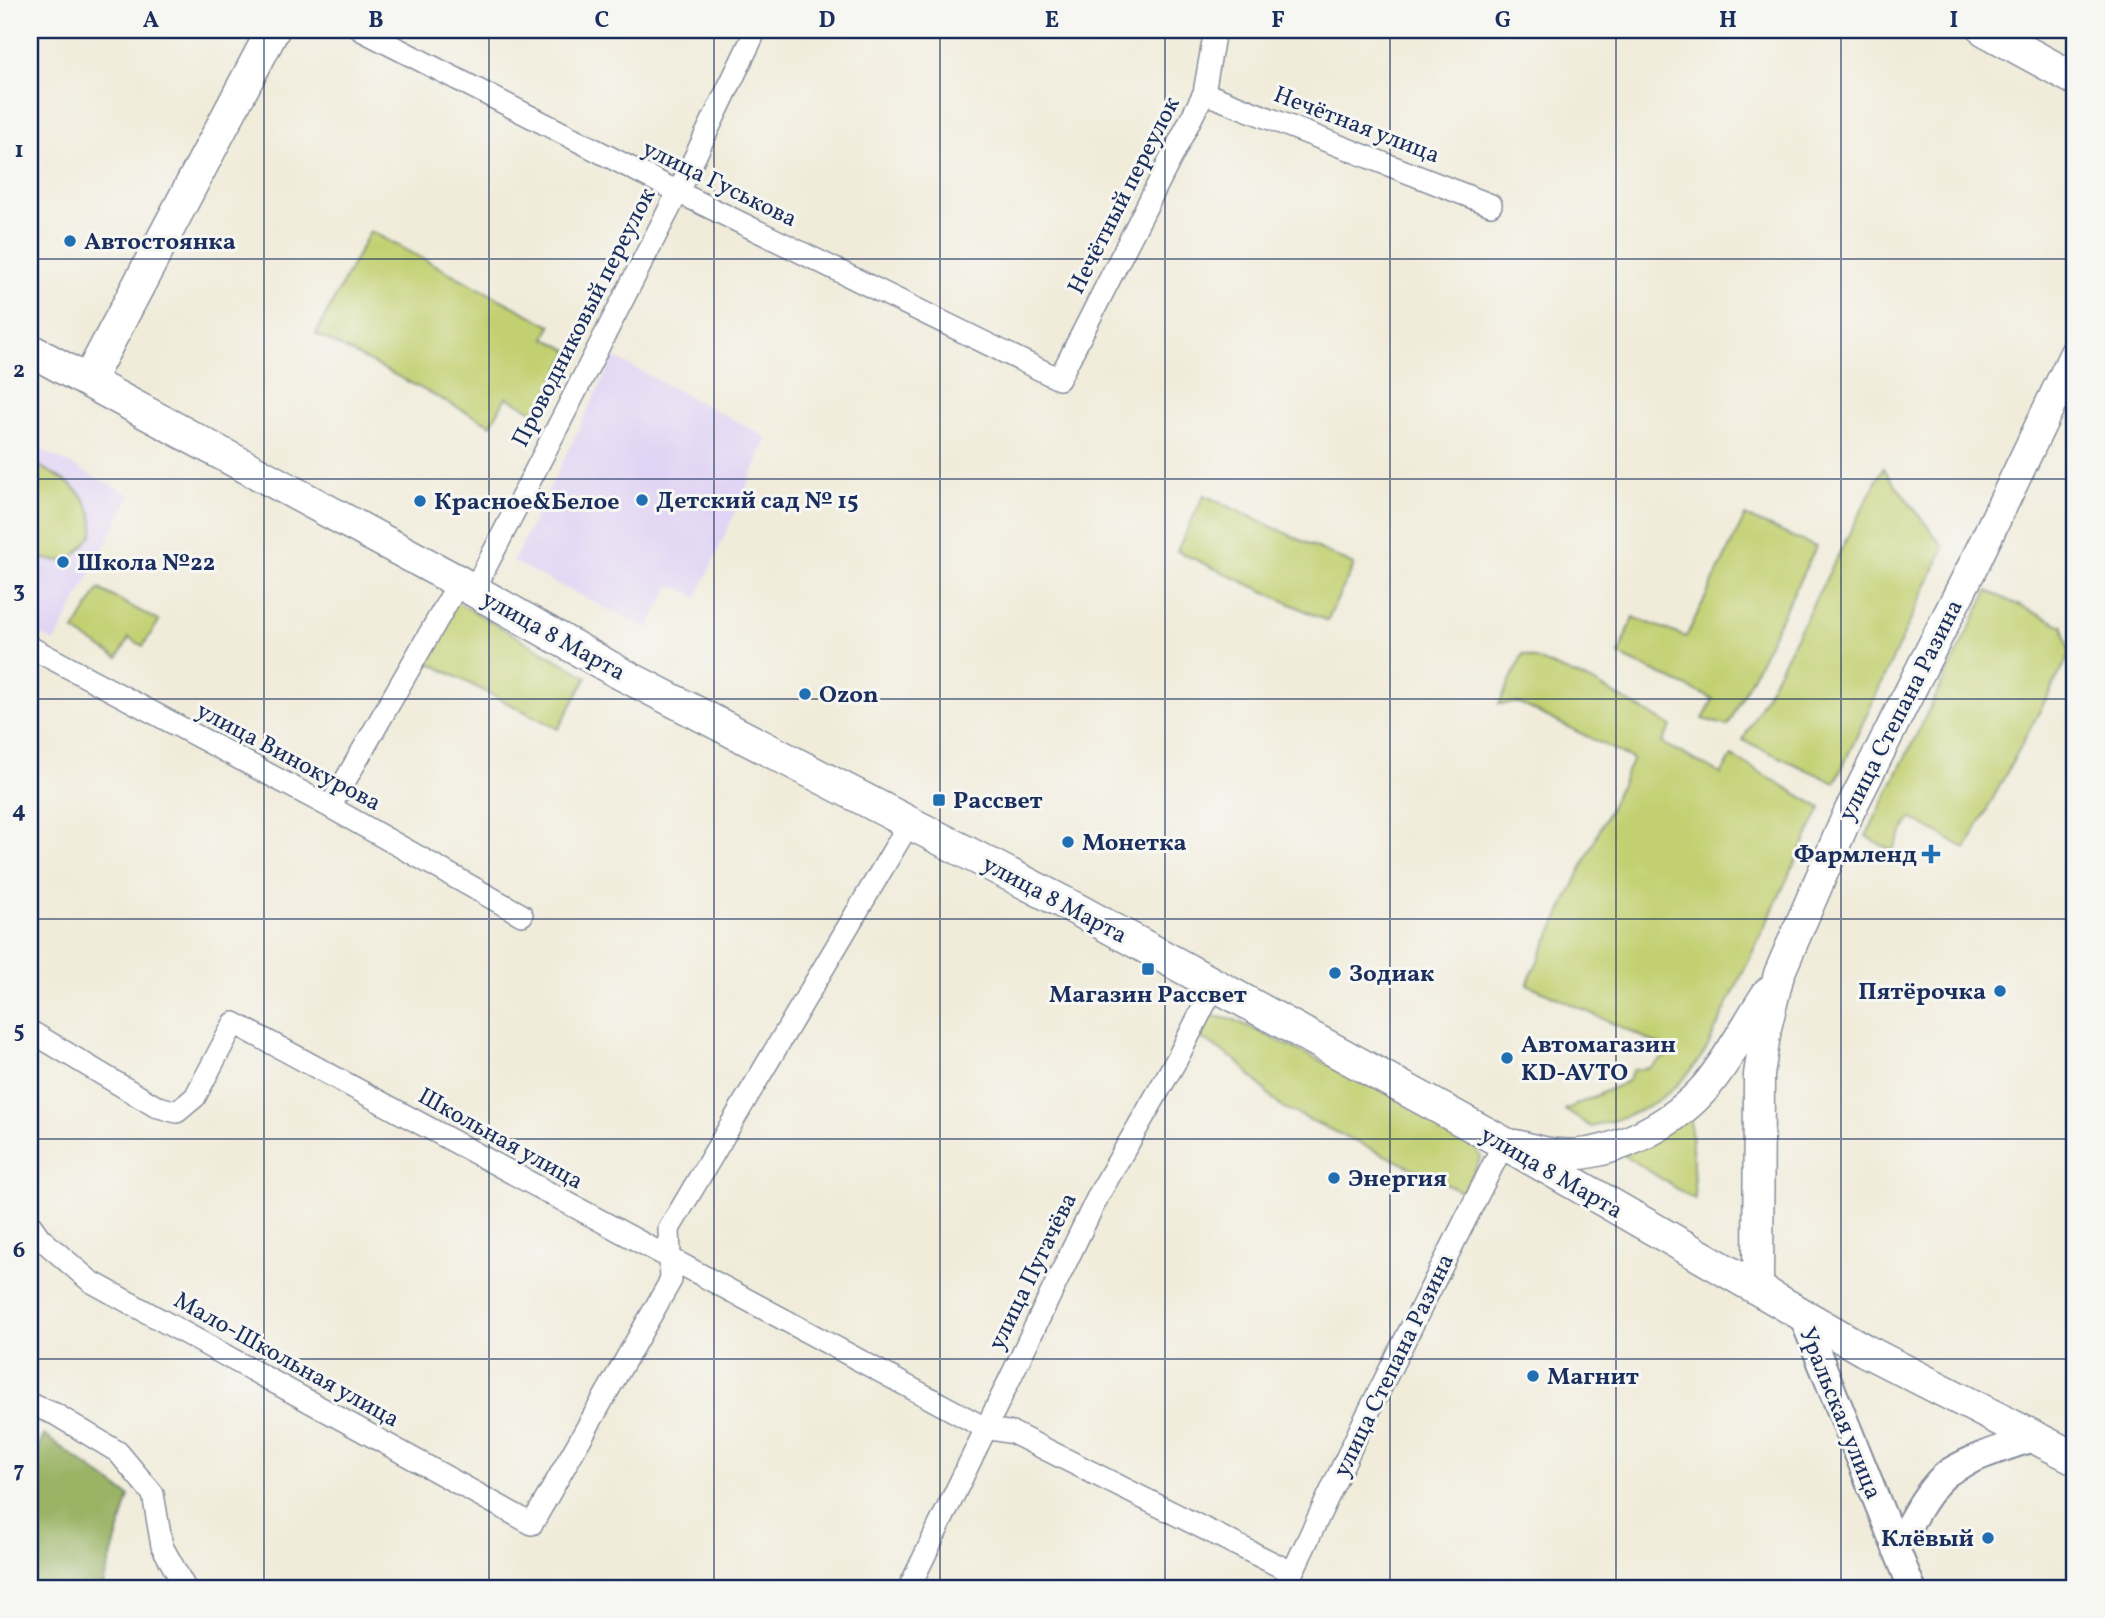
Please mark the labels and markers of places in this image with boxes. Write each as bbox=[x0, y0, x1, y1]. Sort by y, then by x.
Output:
place label: Автостоянка bbox=[84, 226, 236, 260]
marker: Автостоянка bbox=[62, 233, 78, 249]
place label: Детский сад № 15 bbox=[656, 485, 859, 519]
place label: Красное&Белое bbox=[434, 486, 619, 520]
marker: Детский сад № 15 bbox=[634, 492, 650, 508]
marker: Красное&Белое bbox=[412, 493, 428, 509]
place label: Школа №22 bbox=[77, 547, 215, 581]
marker: Школа №22 bbox=[55, 554, 71, 570]
place label: Ozon bbox=[819, 679, 879, 713]
marker: Ozon bbox=[797, 686, 813, 702]
place label: Рассвет bbox=[953, 785, 1043, 819]
marker: Рассвет bbox=[931, 792, 947, 808]
place label: Монетка bbox=[1082, 827, 1187, 861]
marker: Монетка bbox=[1060, 834, 1076, 850]
place label: Фармленд bbox=[1794, 839, 1917, 873]
marker: Фармленд bbox=[1923, 846, 1939, 862]
place label: Зодиак bbox=[1349, 958, 1434, 992]
marker: Магазин Рассвет bbox=[1140, 961, 1156, 977]
marker: Зодиак bbox=[1327, 965, 1343, 981]
place label: Пятёрочка bbox=[1858, 976, 1986, 1010]
place label: Магазин Рассвет bbox=[1049, 979, 1247, 1013]
marker: Пятёрочка bbox=[1992, 983, 2008, 999]
place label: Автомагазин KD-AVTO bbox=[1521, 1029, 1676, 1091]
marker: Автомагазин KD-AVTO bbox=[1499, 1050, 1515, 1066]
place label: Энергия bbox=[1348, 1163, 1447, 1197]
marker: Энергия bbox=[1326, 1170, 1342, 1186]
place label: Магнит bbox=[1547, 1361, 1639, 1395]
marker: Магнит bbox=[1525, 1368, 1541, 1384]
place label: Клёвый bbox=[1881, 1523, 1974, 1557]
marker: Клёвый bbox=[1980, 1530, 1996, 1546]

